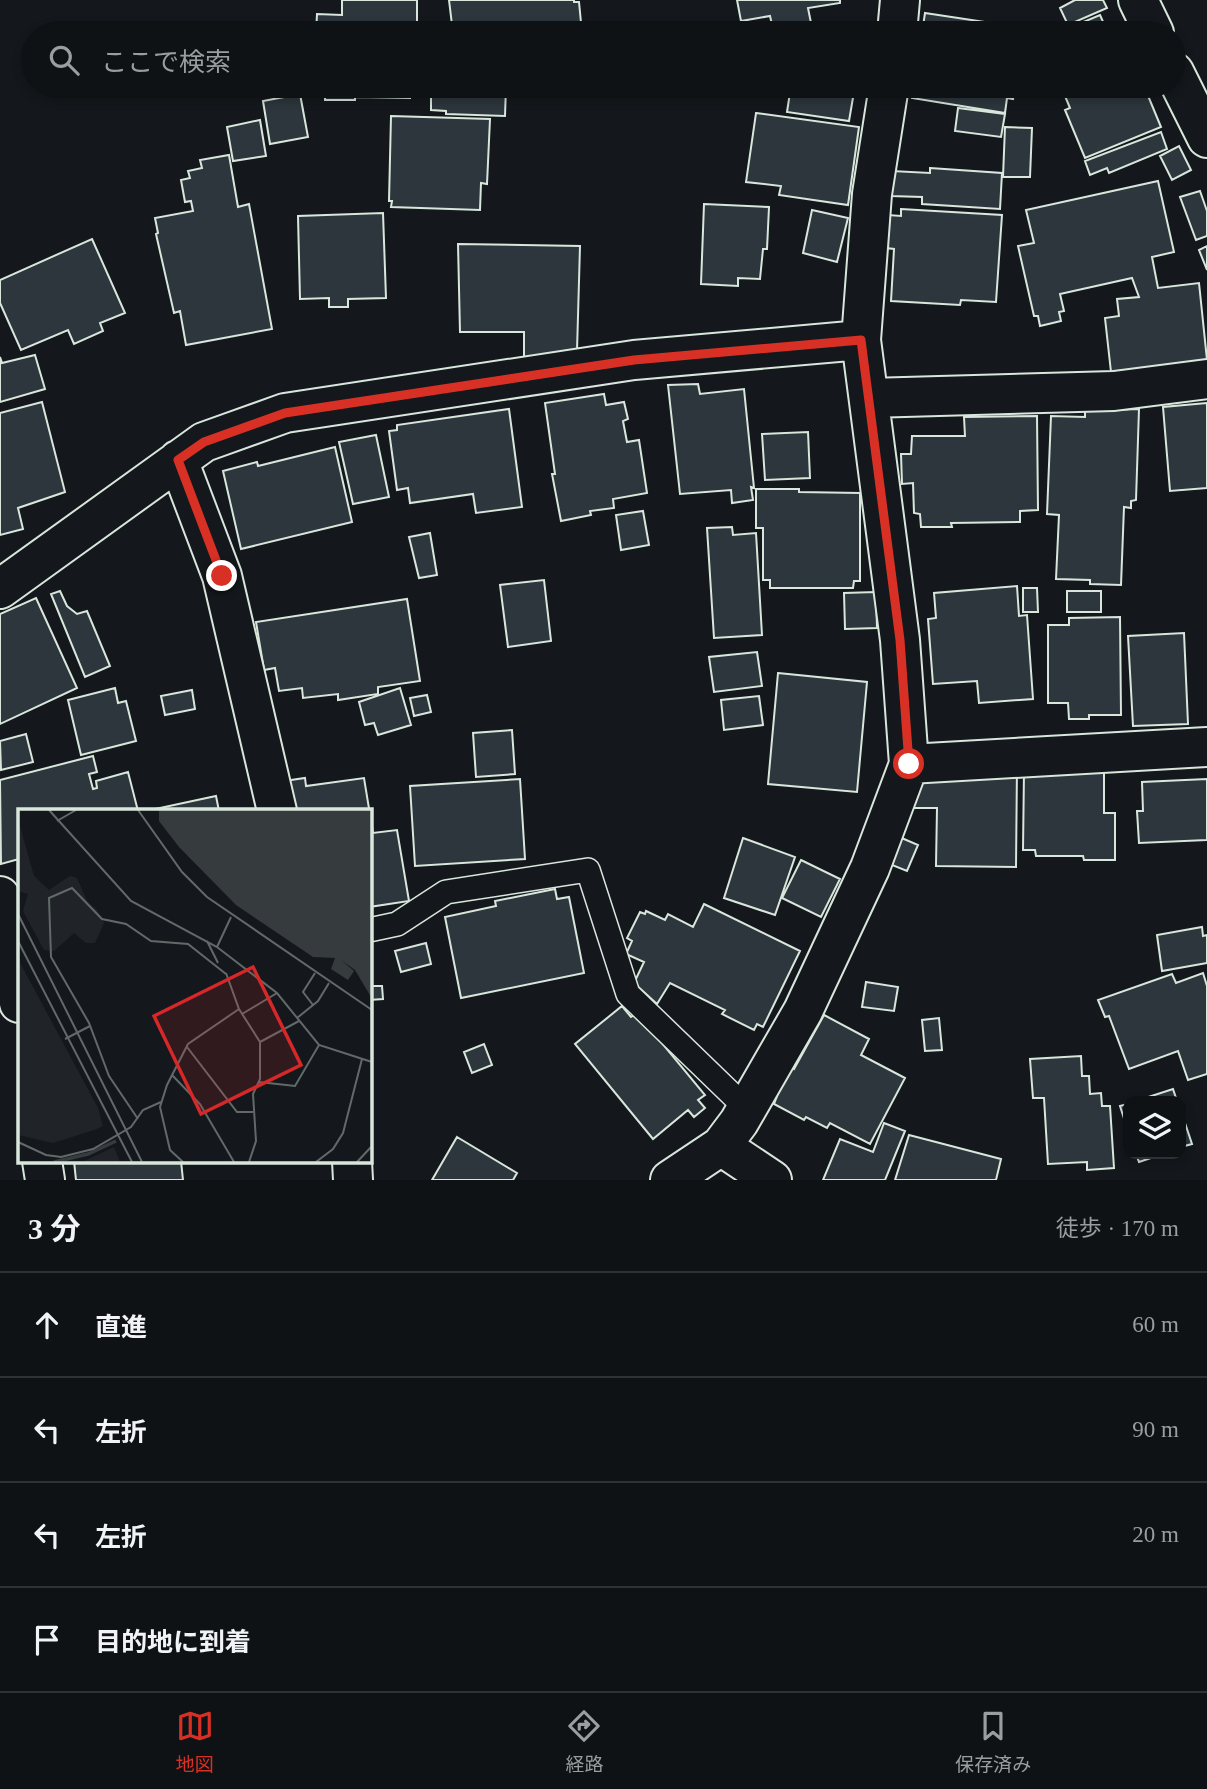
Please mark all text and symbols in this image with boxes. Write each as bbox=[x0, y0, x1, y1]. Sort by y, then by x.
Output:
search box bbox=[21, 21, 1186, 98]
icon: search bbox=[45, 41, 83, 79]
text: ここで検索 bbox=[101, 48, 231, 77]
route end bbox=[206, 560, 237, 591]
route start bbox=[893, 748, 924, 779]
inset map bbox=[18, 809, 371, 1162]
map controls bbox=[1123, 1096, 1186, 1159]
button: layers bbox=[1123, 1096, 1186, 1159]
text: 3 分 bbox=[28, 1212, 81, 1245]
text: 徒歩 · 170 m bbox=[1056, 1216, 1179, 1241]
icon: ahead bbox=[28, 1306, 66, 1344]
text: 60 m bbox=[1132, 1312, 1179, 1337]
text: 直進 bbox=[95, 1313, 147, 1342]
icon: left bbox=[28, 1411, 66, 1449]
text: 90 m bbox=[1132, 1417, 1179, 1442]
text: 左折 bbox=[95, 1418, 147, 1447]
icon: left bbox=[28, 1516, 66, 1554]
text: 20 m bbox=[1132, 1522, 1179, 1547]
text: 左折 bbox=[95, 1523, 147, 1552]
icon: arrive bbox=[28, 1621, 66, 1659]
text: 目的地に到着 bbox=[95, 1628, 251, 1657]
tab: 地図 bbox=[176, 1707, 214, 1776]
tab: 経路 bbox=[565, 1707, 603, 1776]
tab: 保存済み bbox=[955, 1707, 1031, 1776]

